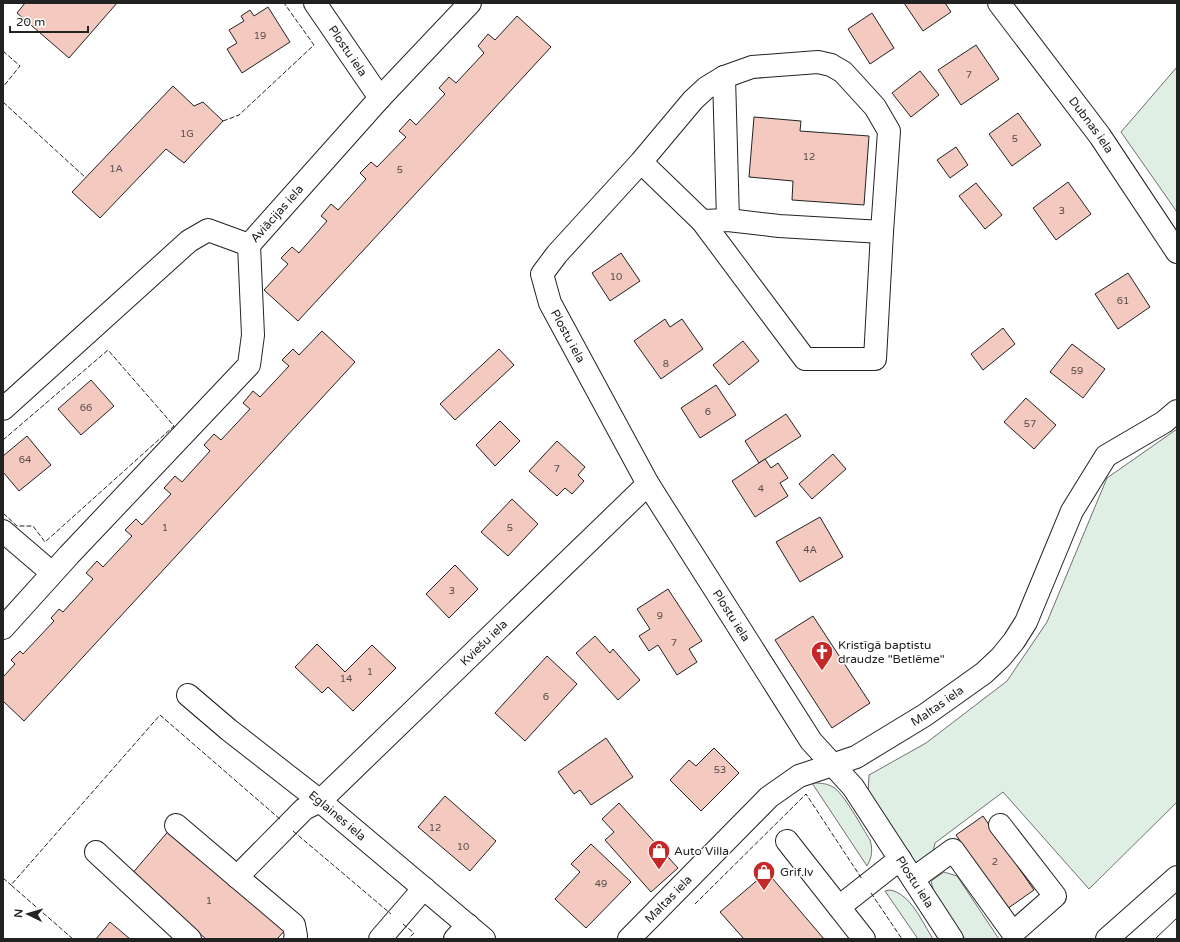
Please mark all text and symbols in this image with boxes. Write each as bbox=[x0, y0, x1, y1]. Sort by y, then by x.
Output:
scale bar bbox=[10, 8, 88, 34]
text: 20 m bbox=[16, 15, 45, 29]
street label: Plostu iela bbox=[325, 23, 370, 79]
house number: 19 bbox=[254, 30, 266, 42]
house number: 7 bbox=[966, 69, 972, 81]
street label: Dubnas iela bbox=[1066, 94, 1116, 156]
house number: 1G bbox=[180, 128, 194, 140]
house number: 5 bbox=[1012, 133, 1018, 145]
house number: 12 bbox=[803, 151, 815, 163]
house number: 1A bbox=[109, 163, 123, 175]
house number: 5 bbox=[397, 164, 403, 176]
street label: Aviācijas iela bbox=[248, 182, 306, 245]
house number: 3 bbox=[1059, 205, 1065, 217]
house number: 10 bbox=[610, 271, 622, 283]
house number: 61 bbox=[1117, 295, 1129, 307]
street label: Plostu iela bbox=[548, 307, 588, 365]
house number: 8 bbox=[663, 358, 669, 370]
house number: 59 bbox=[1071, 365, 1083, 377]
house number: 66 bbox=[80, 402, 92, 414]
house number: 6 bbox=[705, 406, 711, 418]
house number: 57 bbox=[1024, 418, 1036, 430]
house number: 64 bbox=[19, 454, 31, 466]
house number: 7 bbox=[554, 463, 560, 475]
house number: 4 bbox=[758, 483, 764, 495]
house number: 1 bbox=[162, 522, 168, 534]
house number: 5 bbox=[507, 522, 513, 534]
house number: 4A bbox=[803, 544, 817, 556]
house number: 3 bbox=[449, 585, 455, 597]
street label: Plostu iela bbox=[710, 587, 753, 644]
house number: 9 bbox=[657, 610, 663, 622]
street label: Kviešu iela bbox=[457, 617, 510, 669]
house number: 7 bbox=[671, 637, 677, 649]
place label: Kristīgā baptistu draudze "Betlēme" bbox=[838, 638, 945, 666]
church icon: Kristīgā baptistu draudze "Betlēme" bbox=[809, 639, 835, 672]
house number: 1 bbox=[367, 666, 373, 678]
house number: 14 bbox=[340, 673, 352, 685]
street label: Maltas iela bbox=[908, 683, 966, 729]
house number: 6 bbox=[543, 691, 549, 703]
house number: 53 bbox=[714, 764, 726, 776]
street label: Eglaines iela bbox=[306, 788, 369, 844]
house number: 12 bbox=[429, 822, 441, 834]
shop icon: Auto Villa bbox=[646, 838, 672, 871]
house number: 10 bbox=[457, 841, 469, 853]
place label: Auto Villa bbox=[674, 844, 729, 858]
street label: Plostu iela bbox=[893, 853, 937, 910]
house number: 2 bbox=[992, 856, 998, 868]
shop icon: Grif.lv bbox=[751, 859, 777, 892]
place label: Grif.lv bbox=[780, 865, 814, 879]
street label: Maltas iela bbox=[642, 872, 695, 926]
house number: 49 bbox=[595, 878, 607, 890]
north arrow bbox=[8, 894, 48, 934]
house number: 1 bbox=[206, 895, 212, 907]
text: N bbox=[12, 908, 25, 918]

